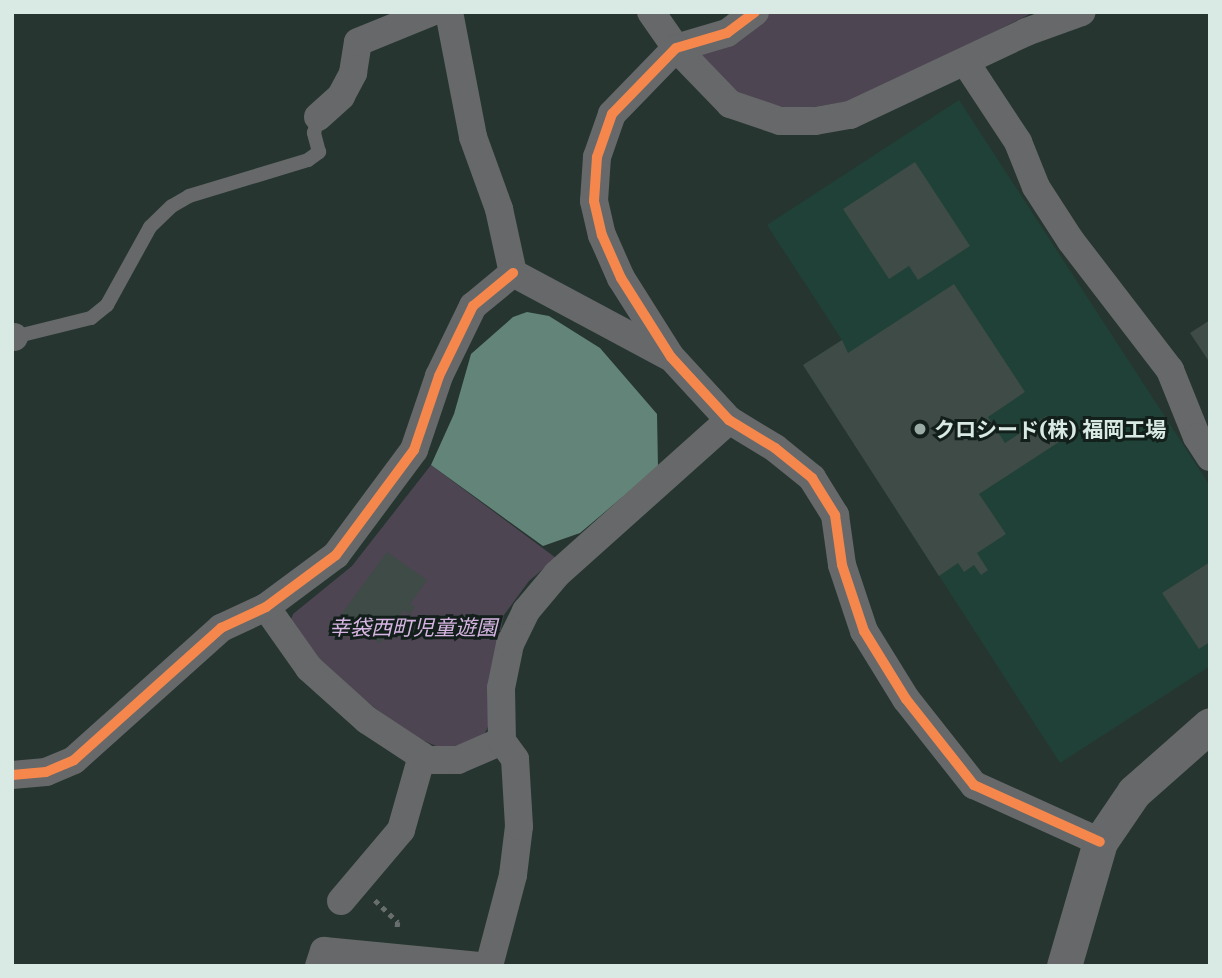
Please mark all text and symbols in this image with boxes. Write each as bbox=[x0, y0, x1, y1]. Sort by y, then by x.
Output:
place label: クロシード(株) 福岡工場 bbox=[934, 416, 1166, 442]
marker: クロシード(株) 福岡工場 bbox=[912, 421, 928, 437]
park label: 幸袋西町児童遊園 bbox=[329, 614, 497, 640]

